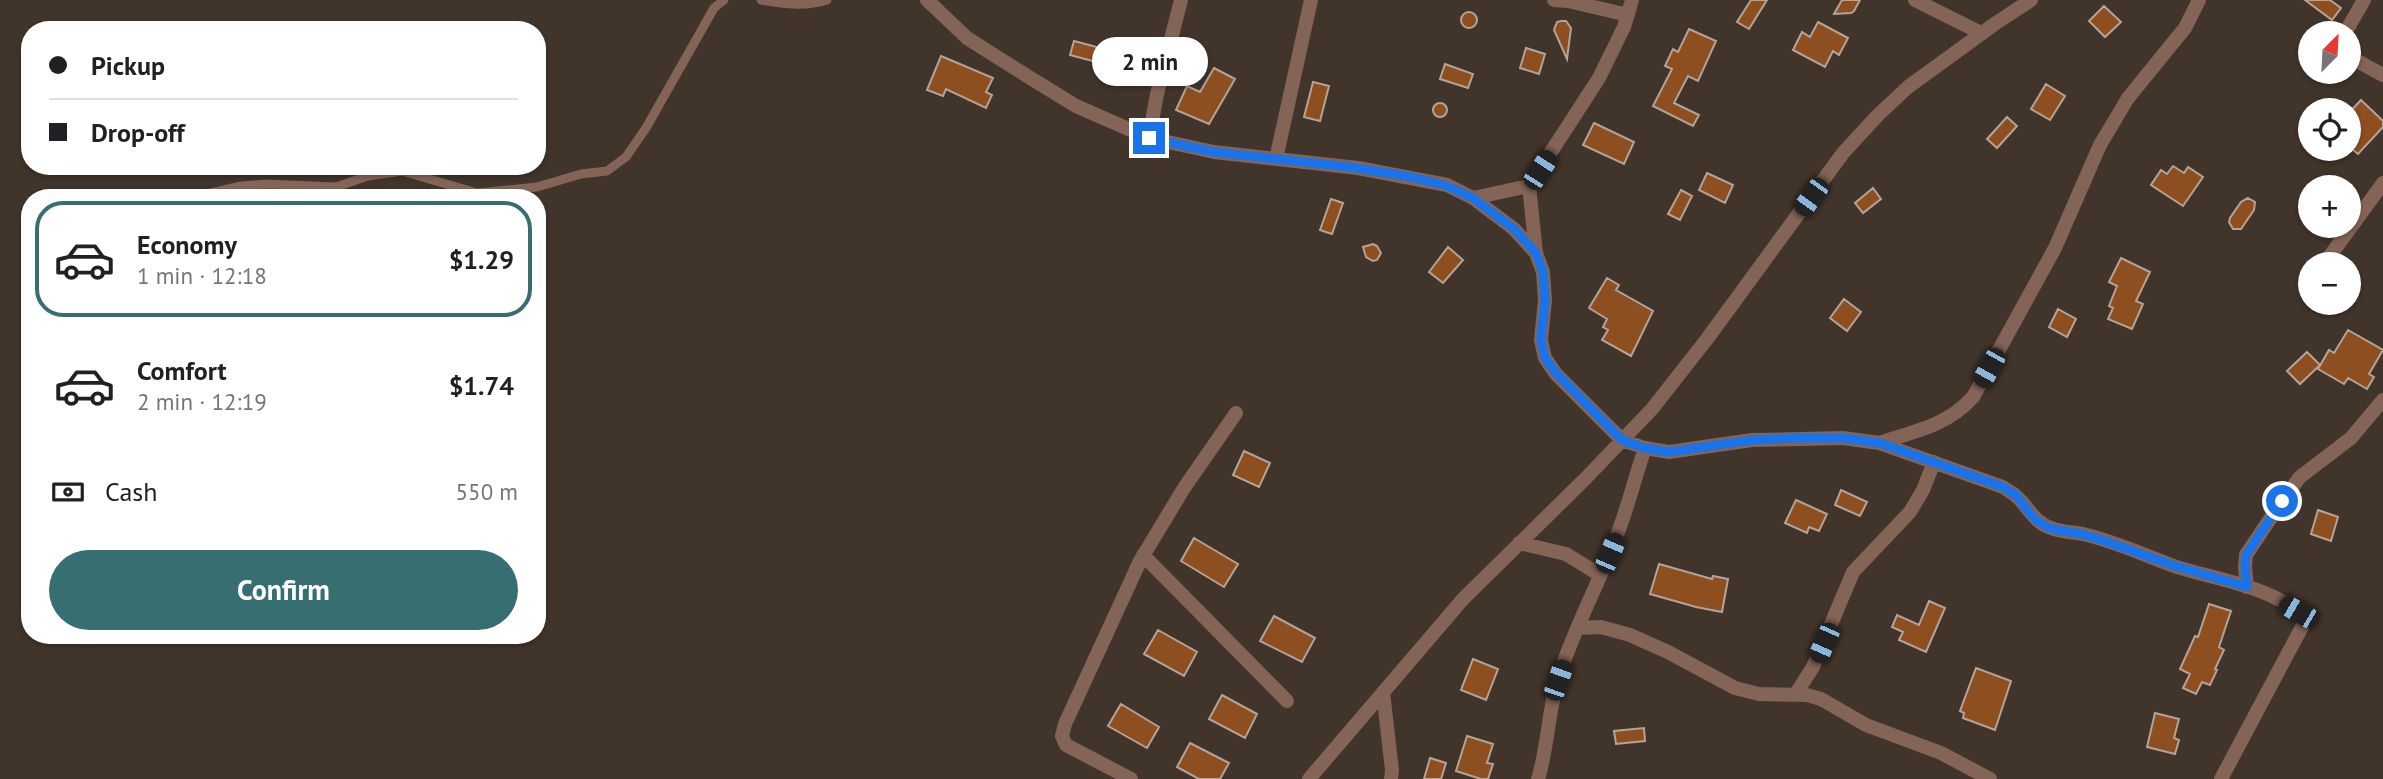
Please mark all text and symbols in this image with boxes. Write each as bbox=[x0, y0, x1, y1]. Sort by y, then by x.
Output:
north arrow bbox=[2298, 21, 2361, 84]
map controls bbox=[2298, 21, 2361, 315]
callout: 2 min bbox=[1091, 37, 1207, 86]
text: 2 min bbox=[1122, 47, 1178, 76]
text: Pickup bbox=[91, 49, 165, 82]
button: locate bbox=[2298, 98, 2361, 161]
text: Drop-off bbox=[91, 116, 185, 149]
route end bbox=[1133, 122, 1165, 154]
car bbox=[1520, 147, 1561, 193]
car bbox=[1791, 174, 1832, 220]
button: + bbox=[2298, 175, 2361, 238]
icon: car bbox=[53, 228, 116, 291]
text: Economy bbox=[137, 228, 237, 261]
text: $1.29 bbox=[449, 243, 514, 276]
button: − bbox=[2298, 252, 2361, 315]
text: 1 min · 12:18 bbox=[137, 261, 267, 290]
car bbox=[1970, 345, 2009, 391]
icon: car bbox=[53, 354, 116, 417]
text: Comfort bbox=[137, 354, 227, 387]
text: $1.74 bbox=[449, 369, 514, 402]
text: 2 min · 12:19 bbox=[137, 387, 267, 416]
icon: cash bbox=[49, 473, 87, 511]
text: Cash bbox=[105, 475, 157, 508]
text: 550 m bbox=[456, 477, 518, 506]
route start bbox=[2266, 485, 2298, 517]
car bbox=[1593, 530, 1628, 576]
button: Confirm bbox=[49, 550, 518, 630]
car bbox=[2275, 592, 2322, 632]
car bbox=[1806, 620, 1843, 666]
car bbox=[1542, 657, 1575, 703]

